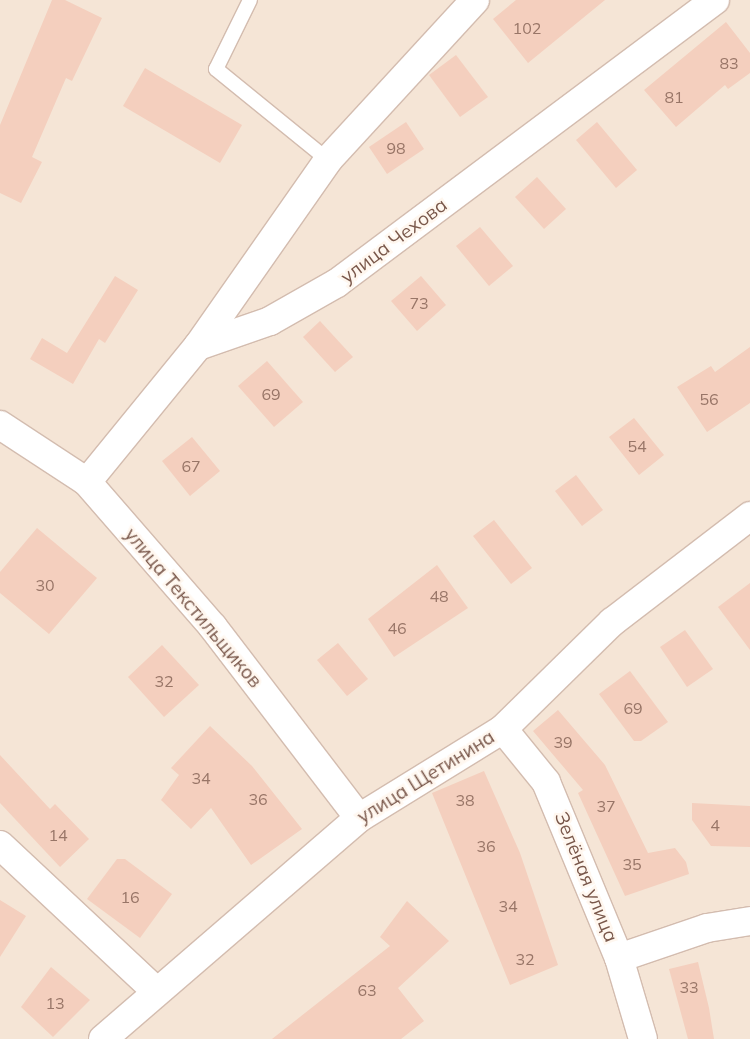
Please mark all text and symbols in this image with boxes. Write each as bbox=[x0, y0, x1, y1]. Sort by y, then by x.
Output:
house number: 102 bbox=[513, 18, 541, 38]
house number: 83 bbox=[719, 53, 739, 73]
house number: 81 bbox=[664, 87, 684, 107]
house number: 98 bbox=[386, 138, 406, 158]
street label: улица Чехова bbox=[336, 194, 452, 288]
house number: 73 bbox=[409, 293, 429, 313]
house number: 69 bbox=[261, 384, 281, 404]
house number: 56 bbox=[699, 389, 719, 409]
house number: 54 bbox=[627, 436, 647, 456]
house number: 67 bbox=[181, 456, 201, 476]
street label: улица Текстильщиков bbox=[120, 524, 266, 692]
house number: 30 bbox=[35, 575, 55, 595]
house number: 48 bbox=[429, 586, 449, 606]
house number: 46 bbox=[387, 618, 407, 638]
house number: 32 bbox=[154, 671, 174, 691]
house number: 69 bbox=[623, 698, 643, 718]
street label: улица Щетинина bbox=[353, 726, 499, 828]
house number: 39 bbox=[553, 732, 573, 752]
house number: 34 bbox=[191, 768, 211, 788]
house number: 36 bbox=[248, 789, 268, 809]
house number: 38 bbox=[455, 790, 475, 810]
house number: 37 bbox=[596, 796, 616, 816]
street label: Зелёная улица bbox=[550, 809, 622, 945]
house number: 4 bbox=[710, 815, 720, 835]
house number: 14 bbox=[48, 825, 68, 845]
house number: 36 bbox=[476, 836, 496, 856]
house number: 35 bbox=[622, 854, 642, 874]
house number: 16 bbox=[120, 887, 140, 907]
house number: 34 bbox=[498, 896, 518, 916]
house number: 32 bbox=[515, 949, 535, 969]
house number: 33 bbox=[679, 977, 699, 997]
house number: 63 bbox=[357, 980, 377, 1000]
house number: 13 bbox=[45, 993, 65, 1013]

